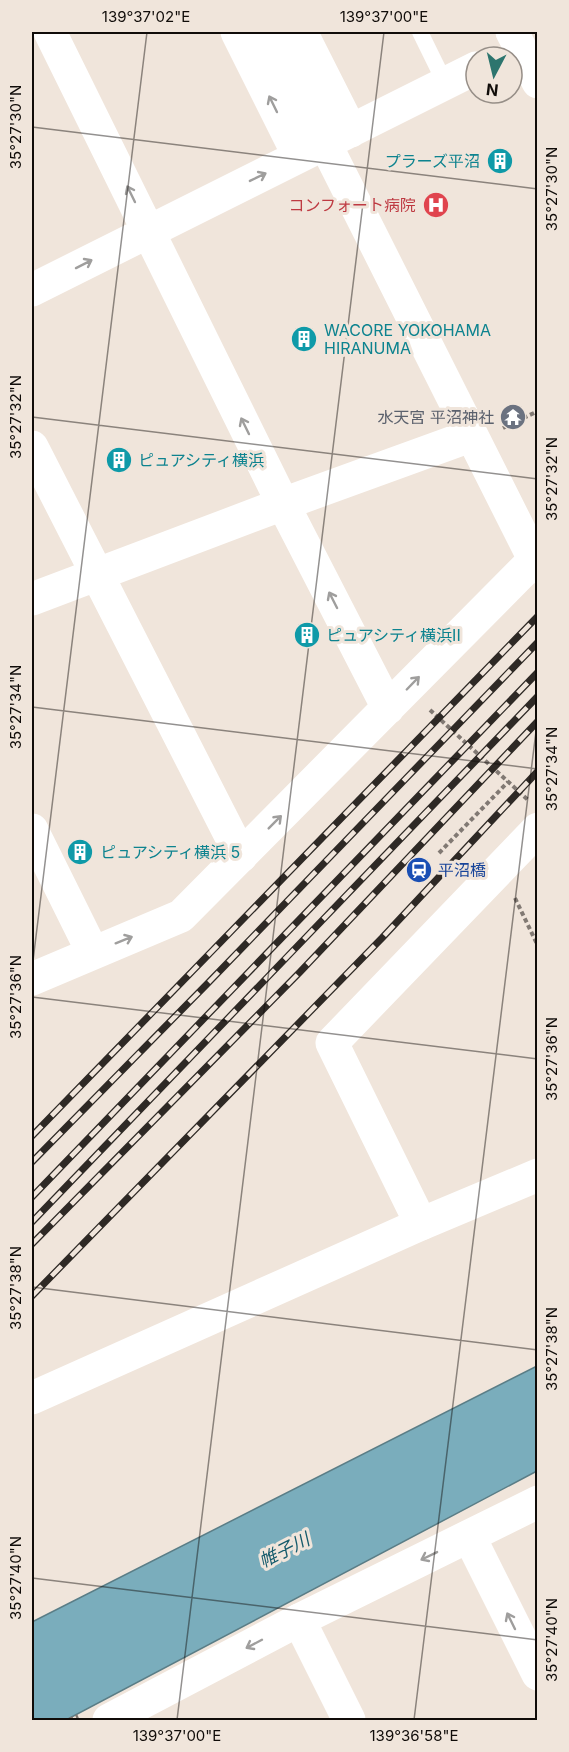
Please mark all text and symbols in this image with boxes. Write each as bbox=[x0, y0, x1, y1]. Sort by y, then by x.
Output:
text: 139°37'02"E bbox=[102, 7, 190, 26]
text: 139°37'00"E bbox=[340, 7, 428, 26]
north arrow bbox=[464, 45, 524, 105]
text: N bbox=[485, 79, 499, 101]
text: 35°27'30"N bbox=[6, 85, 25, 169]
one-way arrow bbox=[267, 95, 278, 113]
building icon: プラーズ平沼 bbox=[485, 146, 515, 176]
text: 35°27'30"N bbox=[542, 147, 561, 231]
place label: プラーズ平沼 bbox=[385, 151, 480, 171]
one-way arrow bbox=[249, 170, 267, 182]
one-way arrow bbox=[124, 186, 136, 204]
hospital icon: コンフォート病院 bbox=[421, 190, 451, 220]
place label: コンフォート病院 bbox=[288, 195, 416, 215]
one-way arrow bbox=[74, 257, 92, 269]
place label: WACORE YOKOHAMA HIRANUMA bbox=[324, 320, 491, 358]
building icon: WACORE YOKOHAMA HIRANUMA bbox=[289, 324, 319, 354]
text: 35°27'32"N bbox=[6, 375, 25, 459]
temple icon: 水天宮 平沼神社 bbox=[498, 402, 528, 432]
place label: 水天宮 平沼神社 bbox=[377, 407, 494, 427]
one-way arrow bbox=[238, 417, 250, 435]
text: 35°27'32"N bbox=[542, 437, 561, 521]
building icon: ピュアシティ横浜 bbox=[104, 445, 134, 475]
place label: ピュアシティ横浜 bbox=[138, 450, 264, 470]
one-way arrow bbox=[326, 591, 338, 609]
building icon: ピュアシティ横浜II bbox=[292, 620, 322, 650]
place label: ピュアシティ横浜II bbox=[326, 625, 461, 645]
text: 35°27'34"N bbox=[6, 665, 25, 749]
one-way arrow bbox=[405, 676, 420, 691]
text: 35°27'34"N bbox=[542, 727, 561, 811]
one-way arrow bbox=[268, 814, 283, 829]
building icon: ピュアシティ横浜 5 bbox=[65, 837, 95, 867]
place label: ピュアシティ横浜 5 bbox=[100, 842, 240, 862]
station icon: 平沼橋 bbox=[404, 855, 434, 885]
place label: 平沼橋 bbox=[438, 860, 486, 880]
one-way arrow bbox=[115, 934, 133, 945]
text: 35°27'36"N bbox=[6, 955, 25, 1039]
text: 35°27'36"N bbox=[542, 1017, 561, 1101]
text: 35°27'38"N bbox=[6, 1246, 25, 1330]
text: 35°27'38"N bbox=[542, 1307, 561, 1391]
water label: 帷子川 bbox=[255, 1527, 315, 1572]
text: 35°27'40"N bbox=[6, 1536, 25, 1620]
one-way arrow bbox=[420, 1551, 438, 1563]
text: 35°27'40"N bbox=[542, 1598, 561, 1682]
one-way arrow bbox=[505, 1613, 517, 1631]
one-way arrow bbox=[246, 1639, 264, 1650]
text: 139°37'00"E bbox=[133, 1726, 221, 1745]
text: 139°36'58"E bbox=[370, 1726, 458, 1745]

